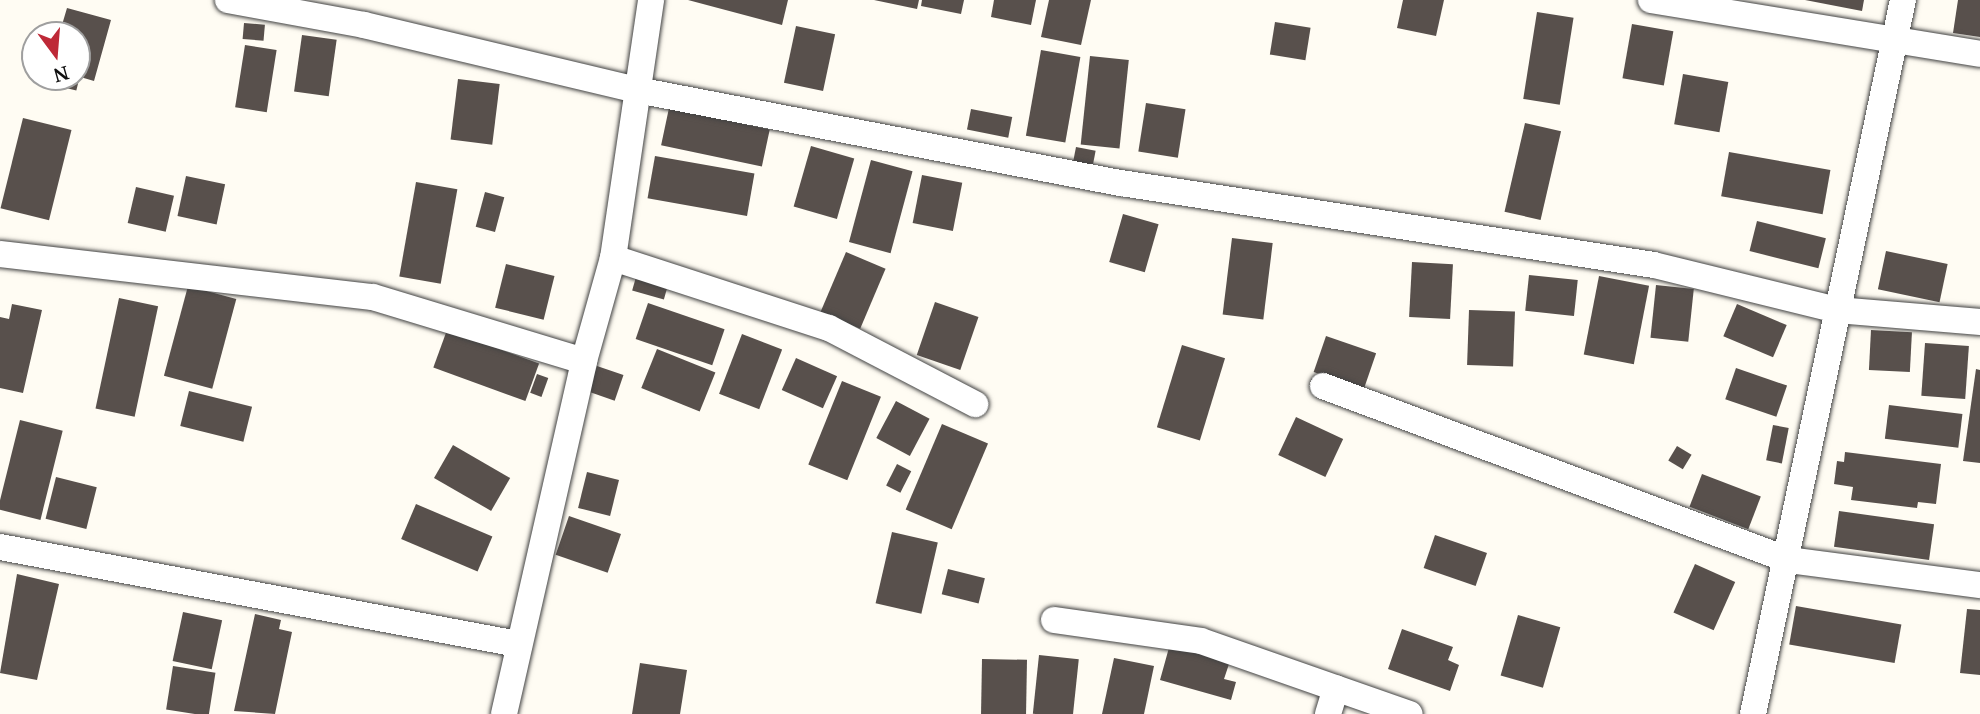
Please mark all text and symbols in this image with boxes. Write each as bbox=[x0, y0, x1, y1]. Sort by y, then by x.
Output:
north arrow bbox=[21, 21, 91, 91]
text: N bbox=[50, 60, 72, 89]

